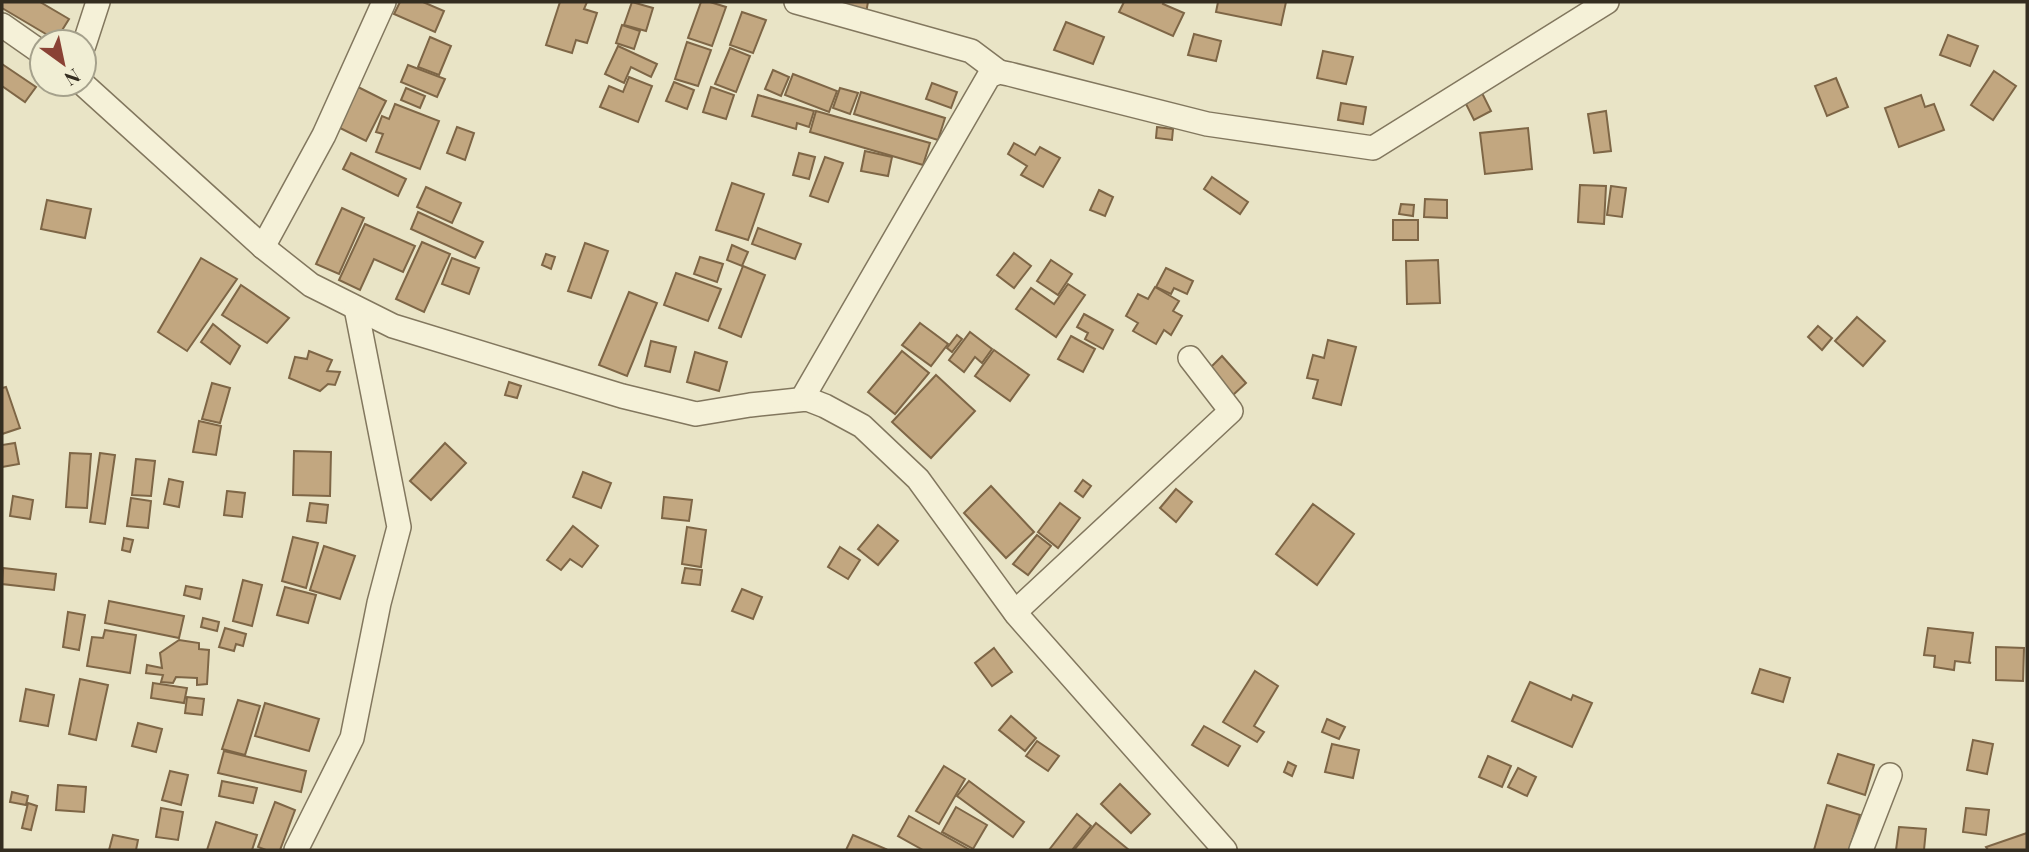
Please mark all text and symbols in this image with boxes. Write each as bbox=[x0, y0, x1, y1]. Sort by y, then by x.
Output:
north arrow bbox=[28, 28, 98, 98]
text: N bbox=[60, 63, 86, 93]

